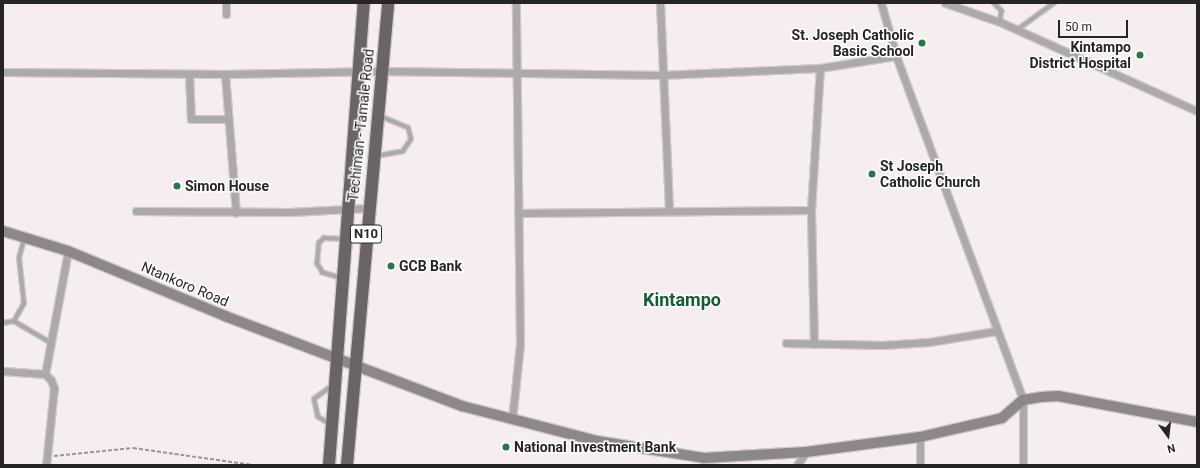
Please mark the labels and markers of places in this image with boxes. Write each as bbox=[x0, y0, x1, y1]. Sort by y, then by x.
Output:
place label: St. Joseph Catholic Basic School bbox=[792, 27, 914, 60]
marker: St. Joseph Catholic Basic School bbox=[917, 38, 927, 48]
place label: Kintampo District Hospital bbox=[1029, 39, 1131, 72]
marker: Kintampo District Hospital bbox=[1134, 49, 1146, 61]
place label: St Joseph Catholic Church bbox=[880, 158, 980, 190]
marker: St Joseph Catholic Church bbox=[867, 169, 877, 179]
place label: Simon House bbox=[185, 178, 269, 194]
marker: Simon House bbox=[172, 181, 182, 191]
place label: GCB Bank bbox=[399, 258, 462, 274]
marker: GCB Bank bbox=[386, 261, 396, 271]
place label: National Investment Bank bbox=[514, 439, 676, 455]
marker: National Investment Bank bbox=[501, 442, 511, 452]

